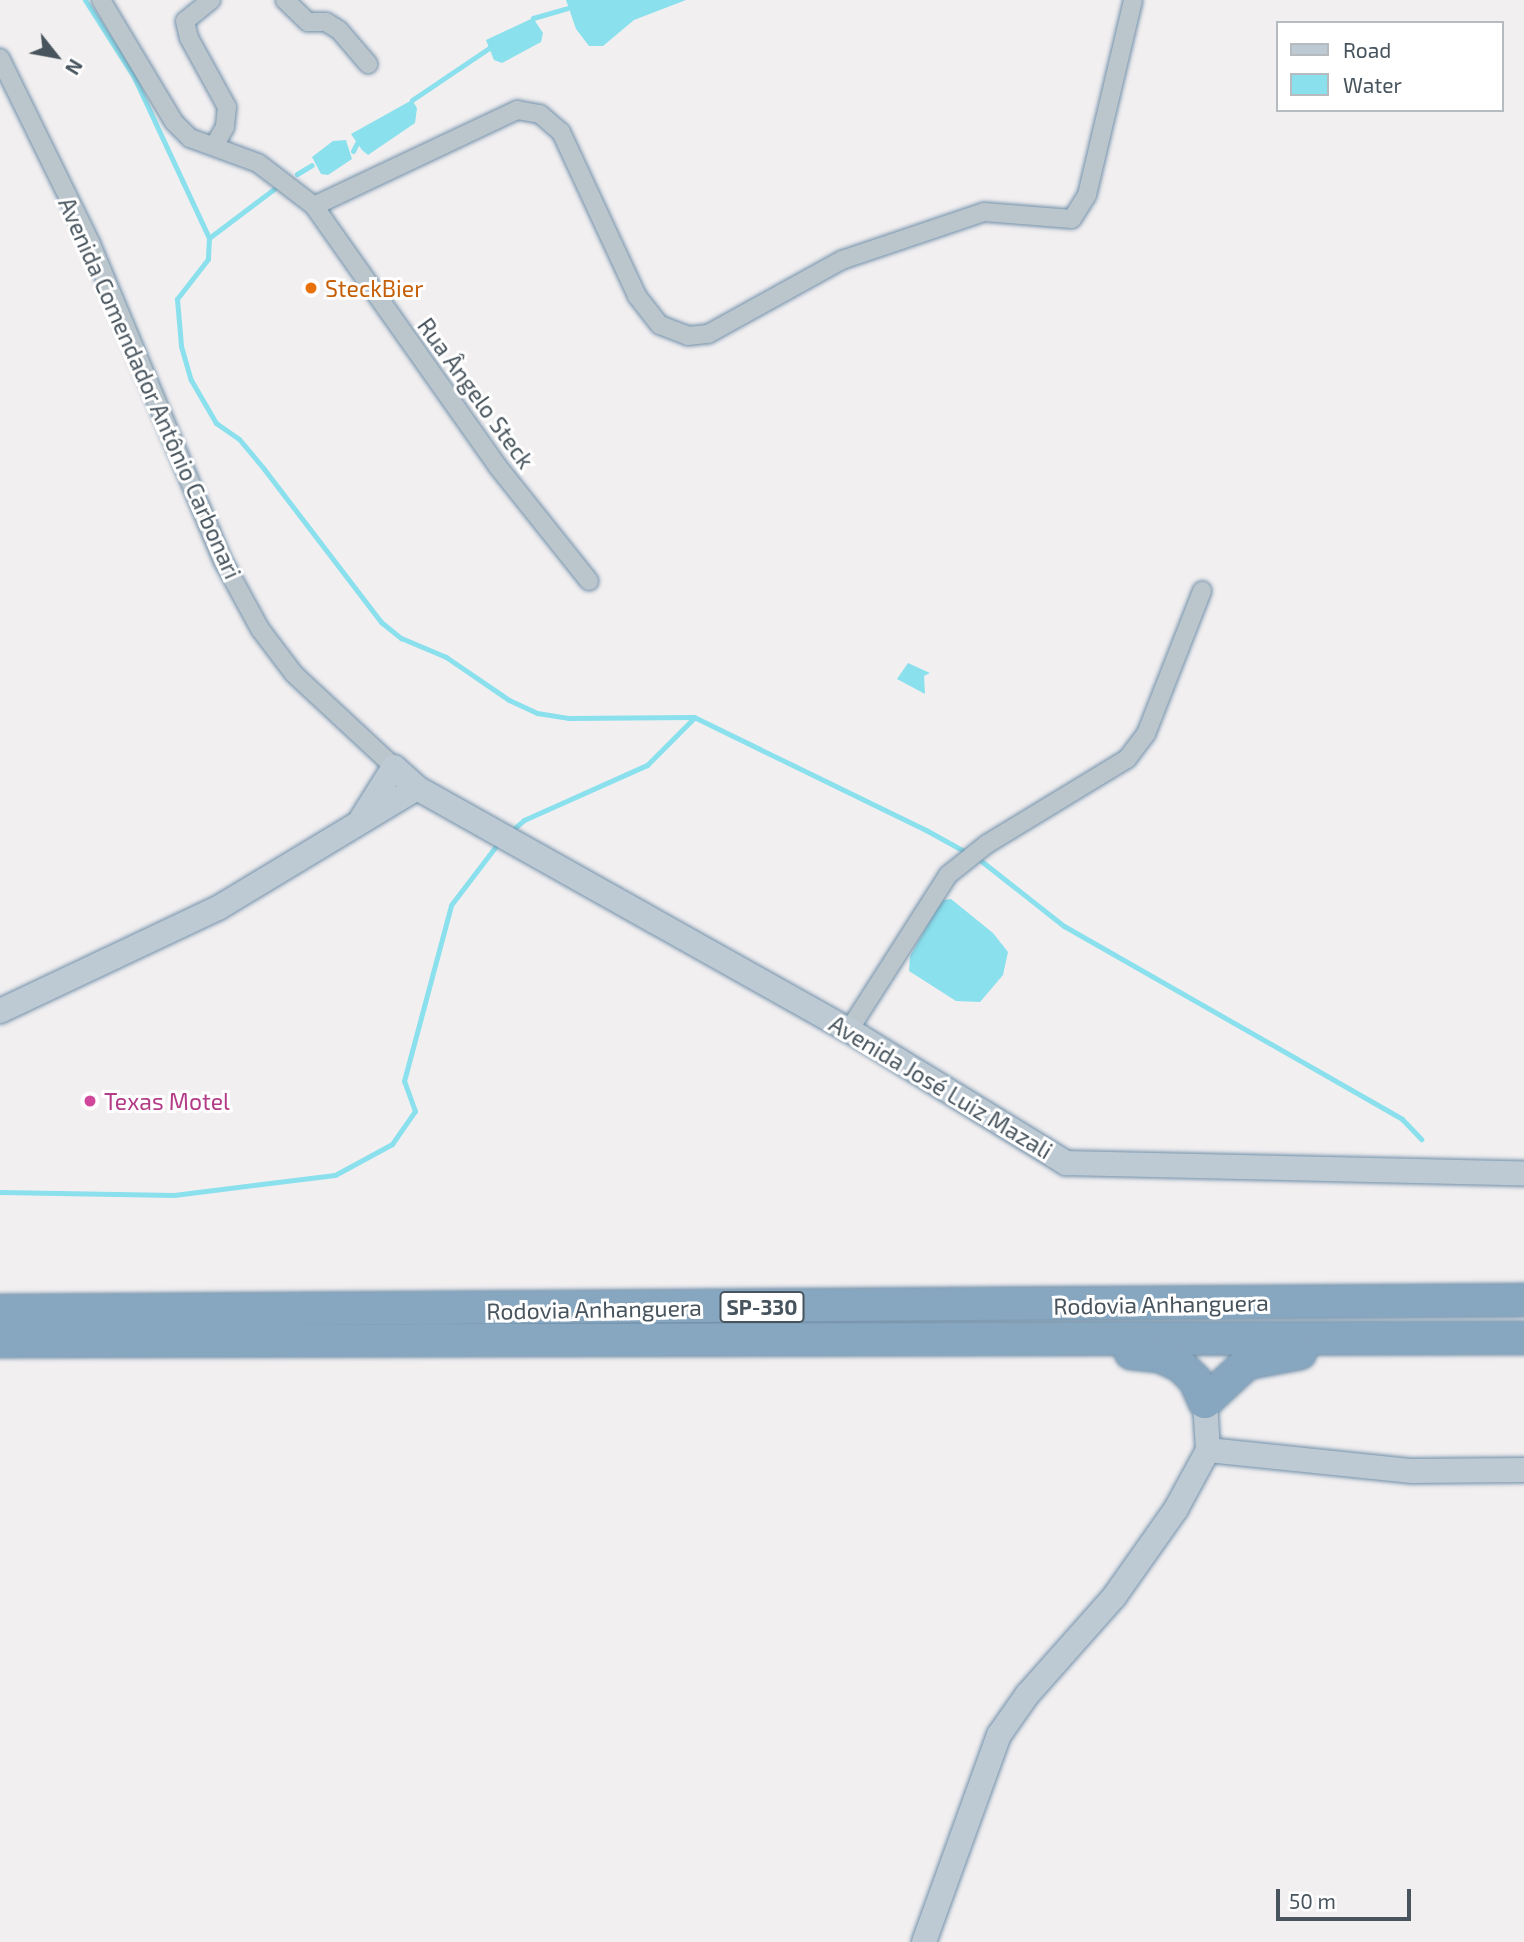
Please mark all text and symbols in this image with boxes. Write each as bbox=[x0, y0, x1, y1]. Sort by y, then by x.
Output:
north arrow bbox=[21, 21, 91, 91]
legend bbox=[1276, 21, 1503, 112]
text: Road bbox=[1343, 37, 1391, 62]
text: N bbox=[61, 55, 88, 79]
text: Water bbox=[1343, 72, 1402, 97]
street label: Avenida Comendador Antônio Carbonari bbox=[53, 193, 247, 583]
place label: SteckBier bbox=[325, 274, 423, 302]
marker: SteckBier bbox=[303, 280, 319, 296]
street label: Rua Ângelo Steck bbox=[412, 312, 540, 474]
street label: Avenida José Luiz Mazali bbox=[824, 1009, 1058, 1165]
place label: Texas Motel bbox=[104, 1087, 230, 1115]
marker: Texas Motel bbox=[82, 1093, 98, 1109]
street label: Rodovia Anhanguera bbox=[1053, 1288, 1269, 1320]
road number: SP-330 bbox=[718, 1290, 806, 1324]
street label: Rodovia Anhanguera bbox=[486, 1293, 702, 1325]
scale bar bbox=[1279, 1876, 1414, 1920]
text: 50 m bbox=[1289, 1888, 1336, 1913]

